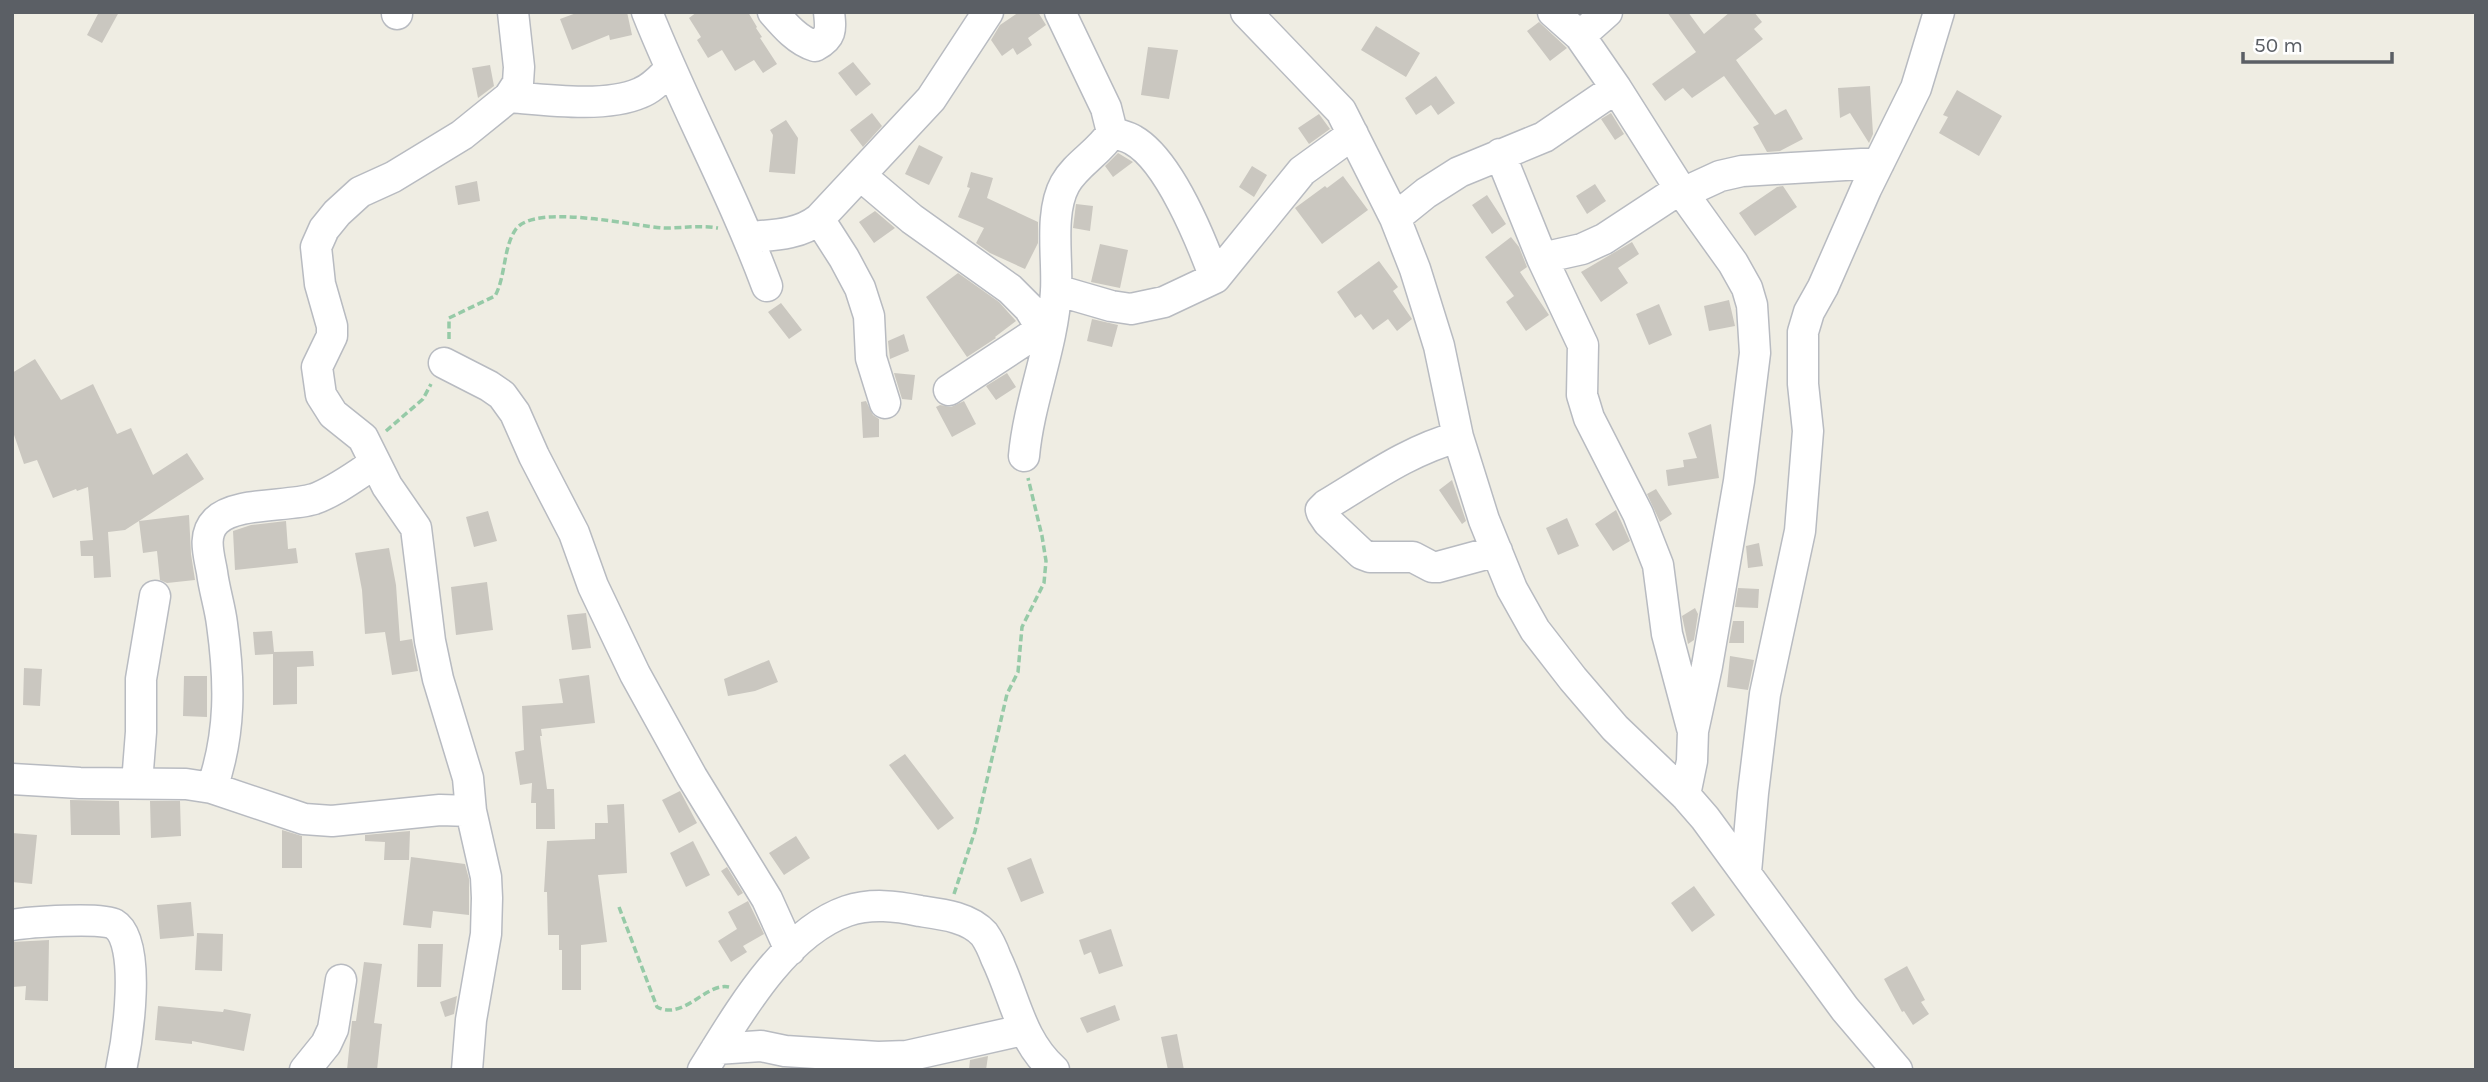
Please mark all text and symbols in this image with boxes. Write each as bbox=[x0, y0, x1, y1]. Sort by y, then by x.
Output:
scale bar bbox=[2243, 21, 2392, 65]
text: 50 m bbox=[2254, 33, 2303, 57]

